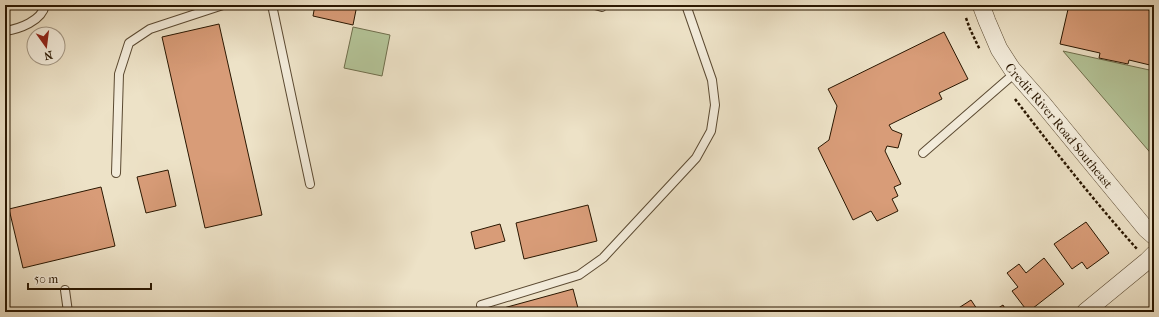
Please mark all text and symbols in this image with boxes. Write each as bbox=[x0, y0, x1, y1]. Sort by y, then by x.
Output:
north arrow bbox=[26, 26, 66, 66]
text: N bbox=[42, 48, 54, 63]
street label: Credit River Road Southeast bbox=[1002, 60, 1116, 191]
scale bar bbox=[28, 265, 151, 291]
text: 50 m bbox=[34, 272, 58, 286]

